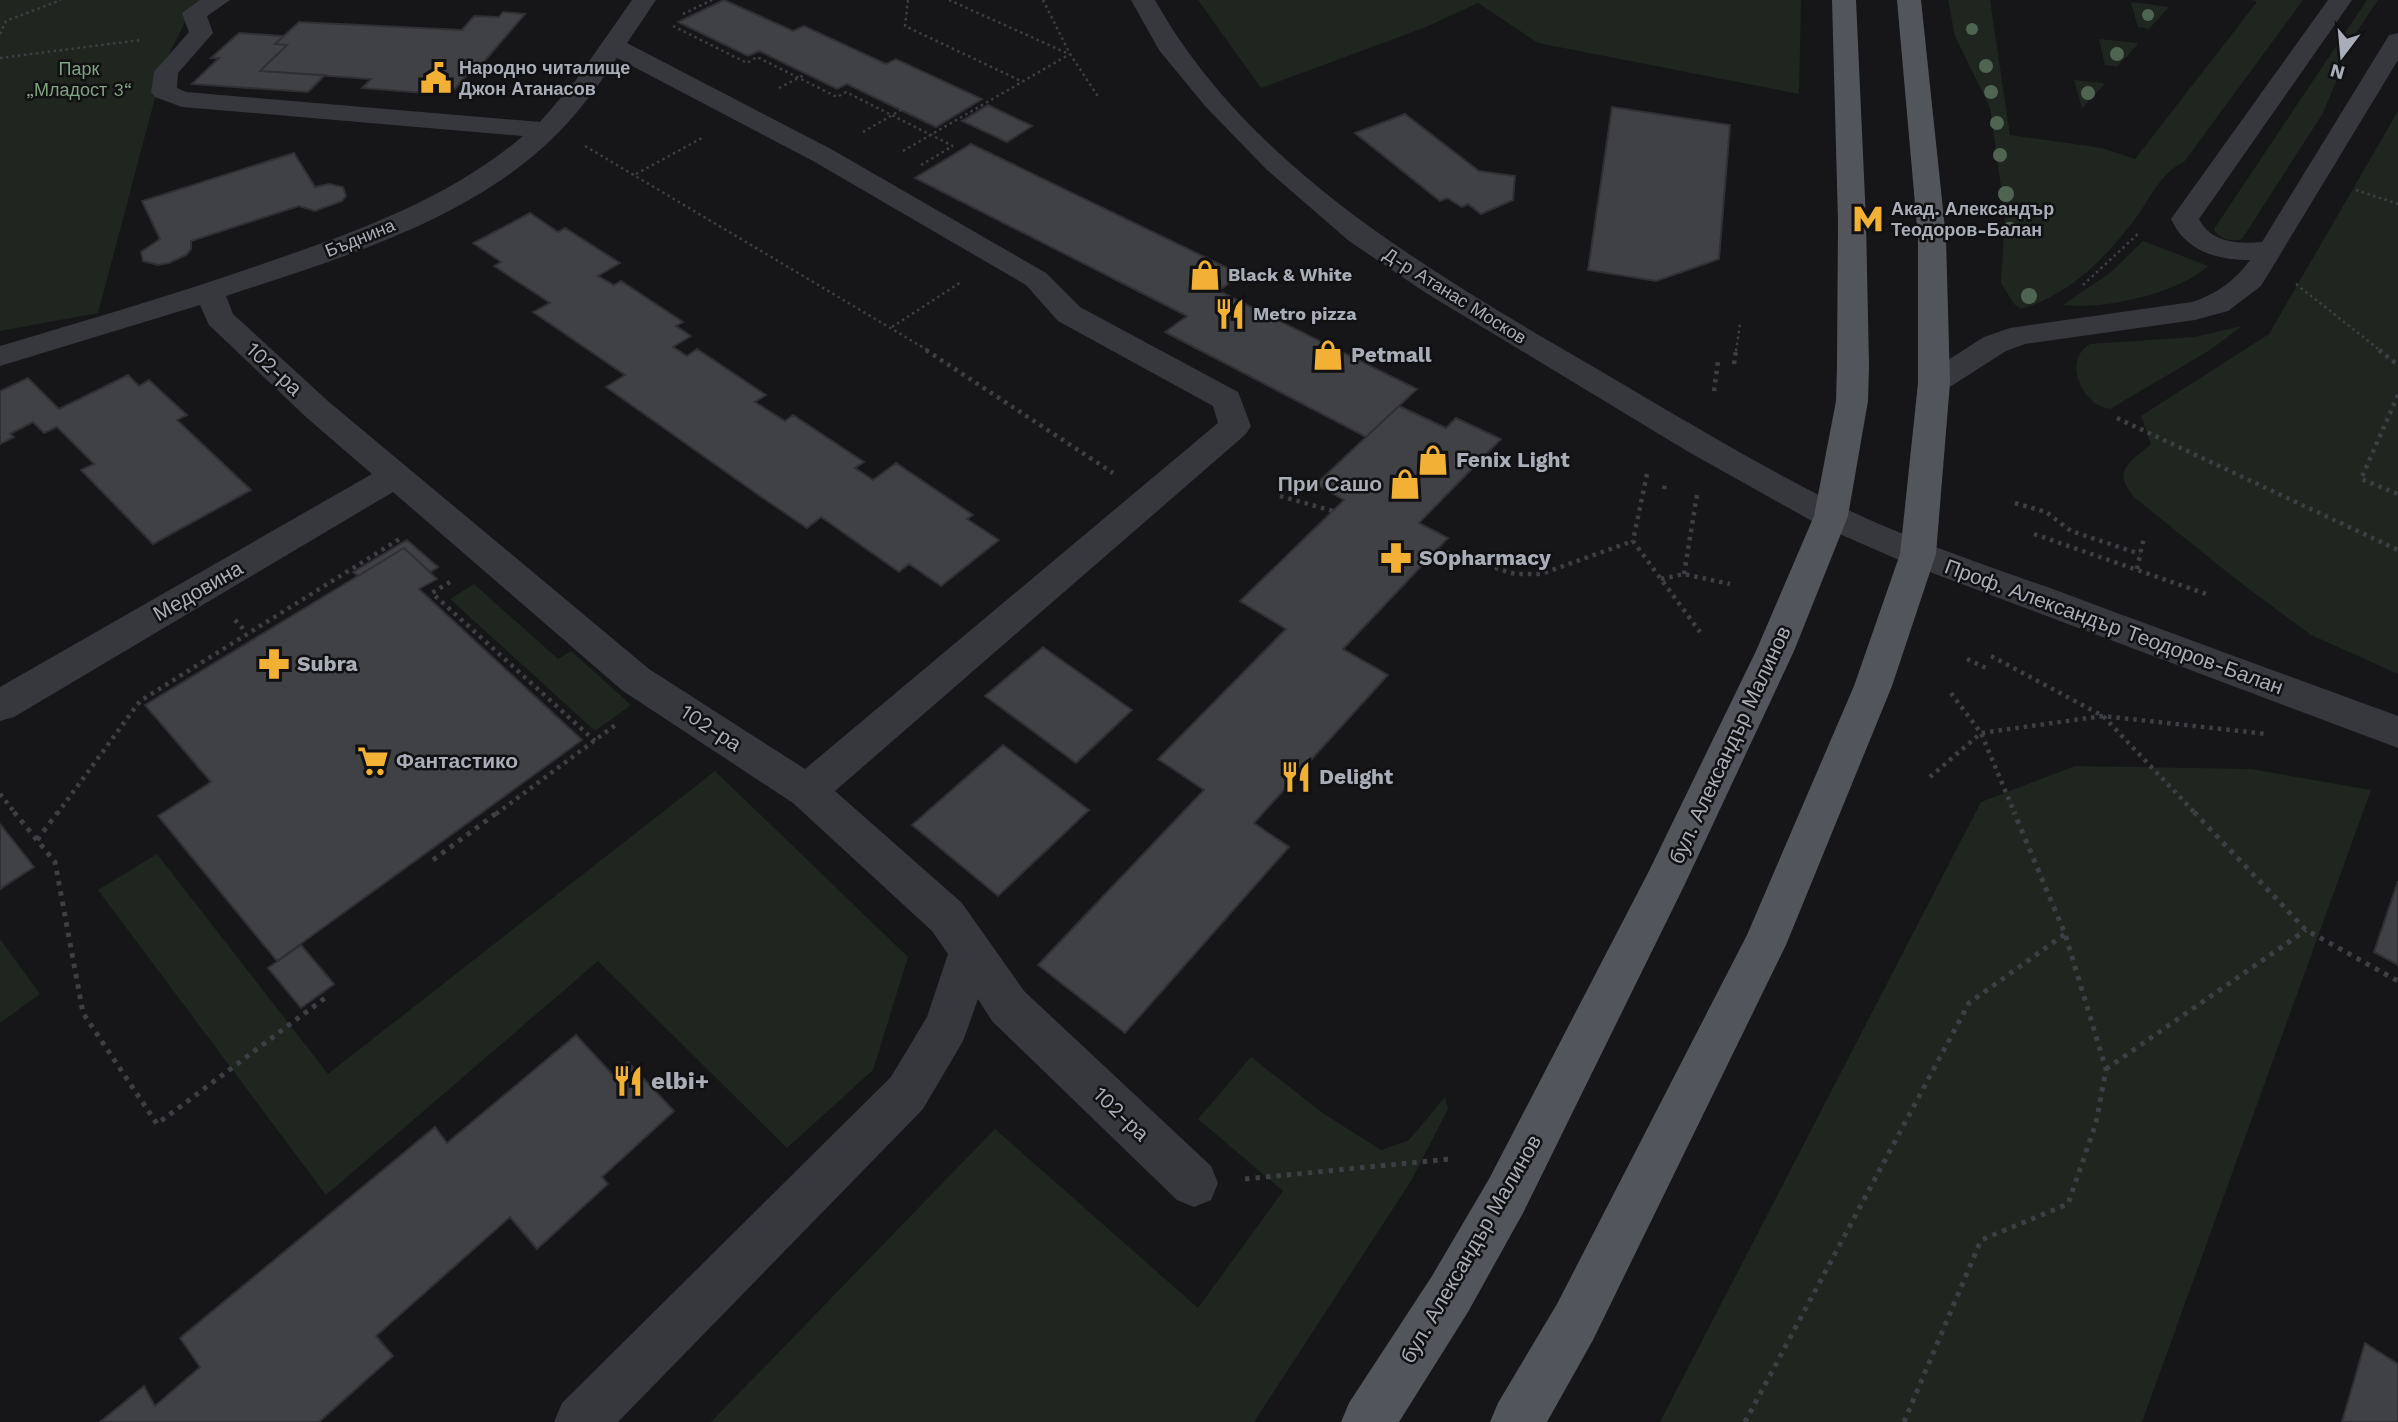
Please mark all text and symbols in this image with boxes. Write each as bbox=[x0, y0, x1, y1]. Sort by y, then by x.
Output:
north arrow bbox=[2307, 21, 2377, 91]
place label: Народно читалище Джон Атанасов bbox=[459, 57, 630, 99]
park label: Парк „Младост 3“ bbox=[26, 58, 132, 100]
text: N bbox=[2328, 59, 2347, 85]
public building icon: Народно читалище Джон Атанасов bbox=[419, 61, 453, 95]
place label: Акад. Александър Теодоров-Балан bbox=[1891, 198, 2054, 240]
metro station icon: Акад. Александър Теодоров-Балан bbox=[1851, 202, 1885, 236]
street label: Бъднина bbox=[322, 214, 399, 261]
street label: Д-р Атанас Москов bbox=[1380, 243, 1530, 348]
shop icon: Black & White bbox=[1188, 258, 1222, 292]
place label: Black & White bbox=[1228, 264, 1352, 285]
restaurant icon: Metro pizza bbox=[1213, 297, 1247, 331]
place label: Metro pizza bbox=[1253, 303, 1357, 324]
street label: 102-ра bbox=[241, 337, 308, 401]
shop icon: Petmall bbox=[1311, 338, 1345, 372]
place label: Petmall bbox=[1351, 342, 1432, 367]
shop icon: Fenix Light bbox=[1416, 443, 1450, 477]
place label: Fenix Light bbox=[1456, 447, 1570, 472]
shop icon: При Сашо bbox=[1388, 467, 1422, 501]
place label: При Сашо bbox=[1278, 471, 1382, 496]
pharmacy icon: SOpharmacy bbox=[1379, 541, 1413, 575]
place label: SOpharmacy bbox=[1419, 545, 1551, 570]
street label: Проф. Александър Теодоров-Балан bbox=[1942, 554, 2287, 700]
street label: Медовина bbox=[149, 555, 247, 626]
street label: бул. Александър Малинов bbox=[1663, 622, 1796, 868]
pharmacy icon: Subra bbox=[257, 647, 291, 681]
place label: Subra bbox=[297, 651, 359, 676]
street label: 102-ра bbox=[676, 699, 746, 757]
supermarket icon: Фантастико bbox=[356, 744, 390, 778]
place label: Фантастико bbox=[396, 748, 518, 773]
restaurant icon: Delight bbox=[1279, 760, 1313, 794]
place label: Delight bbox=[1319, 764, 1393, 789]
restaurant icon: elbi+ bbox=[611, 1064, 645, 1098]
place label: elbi+ bbox=[651, 1067, 709, 1095]
street label: 102-ра bbox=[1089, 1081, 1154, 1146]
street label: бул. Александър Малинов bbox=[1395, 1130, 1546, 1367]

